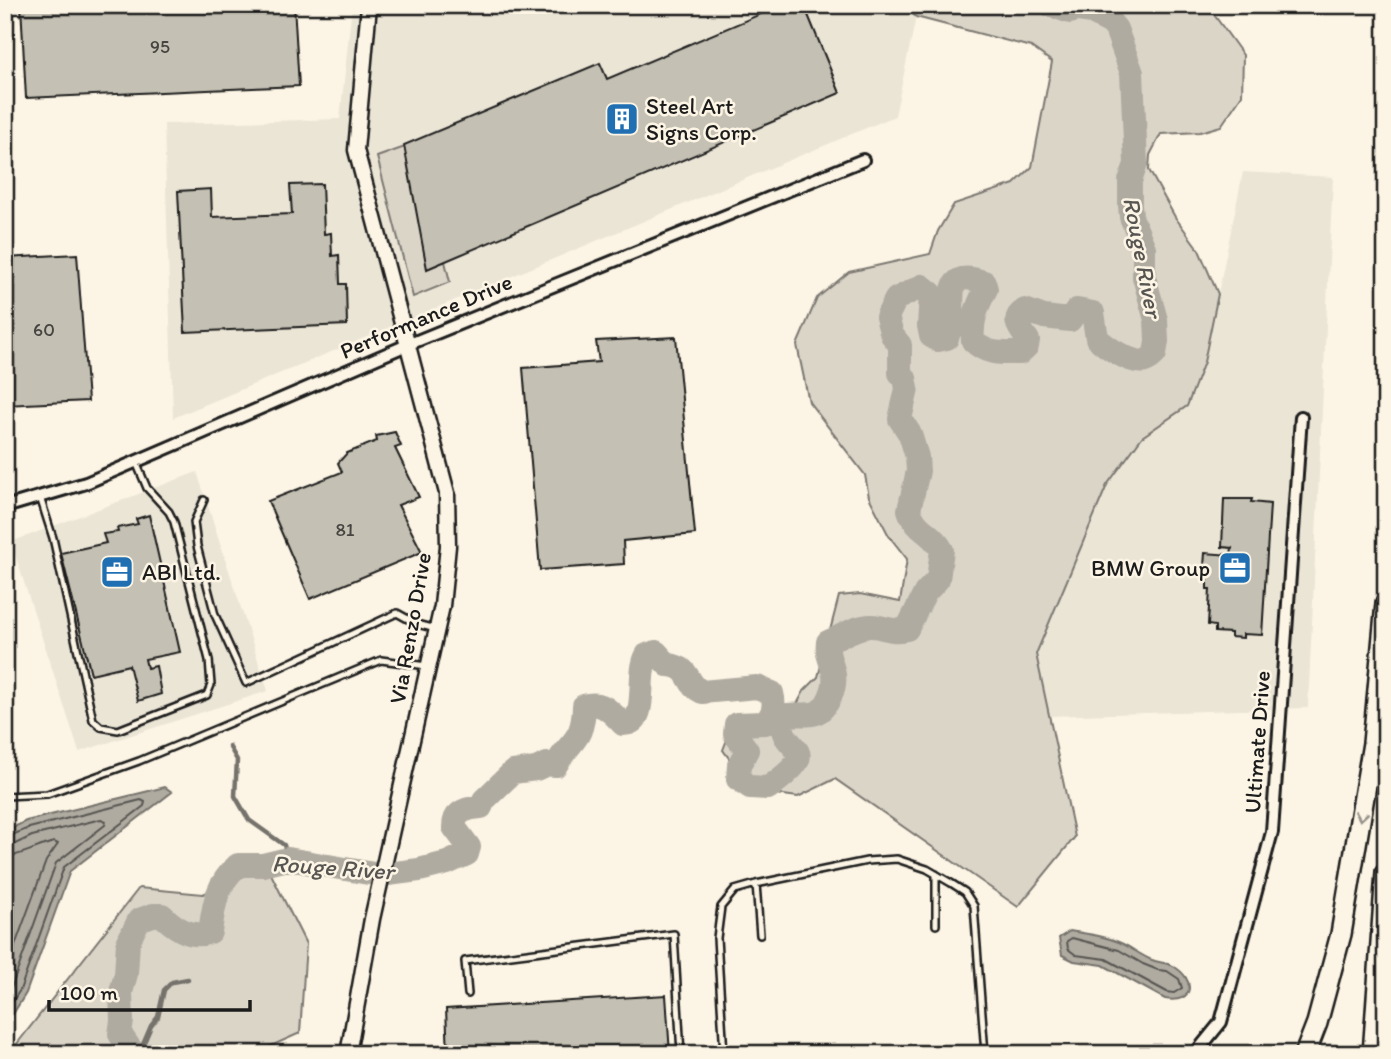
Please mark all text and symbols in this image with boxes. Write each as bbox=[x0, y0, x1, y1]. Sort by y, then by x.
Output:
house number: 95 bbox=[150, 35, 170, 58]
place label: Steel Art Signs Corp. bbox=[646, 92, 757, 146]
building icon: Steel Art Signs Corp. bbox=[603, 100, 641, 138]
water label: Rouge River bbox=[1117, 194, 1169, 322]
street label: Performance Drive bbox=[336, 267, 516, 365]
house number: 60 bbox=[33, 318, 55, 341]
house number: 81 bbox=[335, 518, 355, 541]
office icon: BMW Group bbox=[1216, 549, 1254, 587]
street label: Via Renzo Drive bbox=[383, 550, 437, 706]
office icon: ABI Ltd. bbox=[98, 553, 136, 591]
place label: BMW Group bbox=[1091, 554, 1210, 582]
place label: ABI Ltd. bbox=[142, 558, 221, 586]
street label: Ultimate Drive bbox=[1238, 670, 1276, 814]
one-way arrow bbox=[1354, 810, 1369, 822]
water label: Rouge River bbox=[271, 848, 397, 886]
scale bar bbox=[49, 968, 250, 1012]
text: 100 m bbox=[60, 980, 118, 1005]

